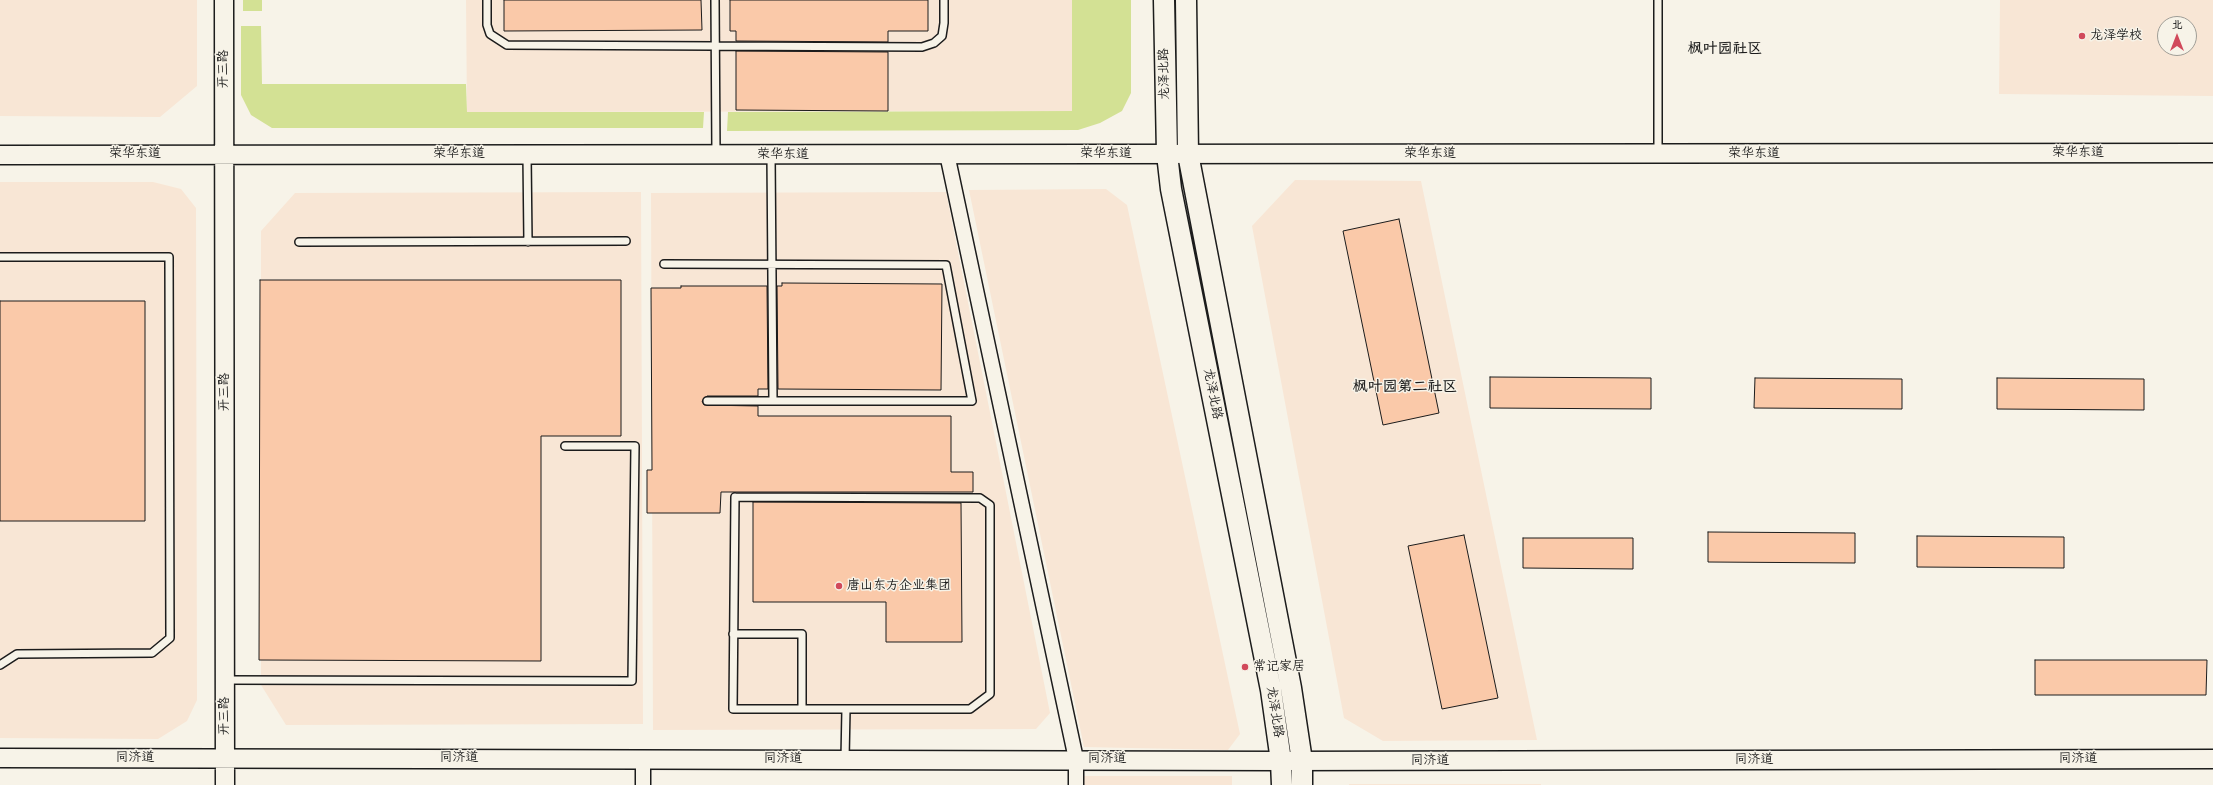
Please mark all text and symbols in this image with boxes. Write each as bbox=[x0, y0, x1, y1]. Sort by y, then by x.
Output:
north arrow bbox=[2157, 16, 2197, 56]
text: 北 bbox=[2172, 18, 2183, 32]
place label: 龙泽学校 bbox=[2090, 28, 2142, 44]
marker: 龙泽学校 bbox=[2077, 31, 2087, 41]
district label: 枫叶园社区 bbox=[1688, 41, 1762, 59]
street label: 龙泽北路 bbox=[1157, 48, 1173, 100]
street label: 开三路 bbox=[216, 50, 232, 88]
street label: 荣华东道 bbox=[2052, 145, 2104, 161]
street label: 荣华东道 bbox=[109, 146, 161, 162]
street label: 荣华东道 bbox=[433, 146, 485, 162]
street label: 荣华东道 bbox=[1080, 146, 1132, 162]
street label: 荣华东道 bbox=[1404, 146, 1456, 162]
street label: 荣华东道 bbox=[1728, 146, 1780, 162]
street label: 荣华东道 bbox=[757, 147, 809, 163]
street label: 龙泽北路 bbox=[1199, 367, 1225, 421]
street label: 开三路 bbox=[217, 373, 233, 411]
district label: 枫叶园第二社区 bbox=[1353, 379, 1457, 397]
place label: 唐山东方企业集团 bbox=[847, 578, 951, 594]
marker: 唐山东方企业集团 bbox=[834, 581, 844, 591]
place label: 常记家居 bbox=[1253, 659, 1305, 675]
marker: 常记家居 bbox=[1240, 662, 1250, 672]
street label: 龙泽北路 bbox=[1262, 685, 1286, 739]
street label: 开三路 bbox=[217, 697, 233, 735]
street label: 同济道 bbox=[116, 750, 154, 766]
street label: 同济道 bbox=[440, 750, 478, 766]
street label: 同济道 bbox=[764, 751, 802, 767]
street label: 同济道 bbox=[1088, 751, 1126, 767]
street label: 同济道 bbox=[2059, 751, 2097, 767]
street label: 同济道 bbox=[1735, 752, 1773, 768]
street label: 同济道 bbox=[1411, 753, 1449, 769]

